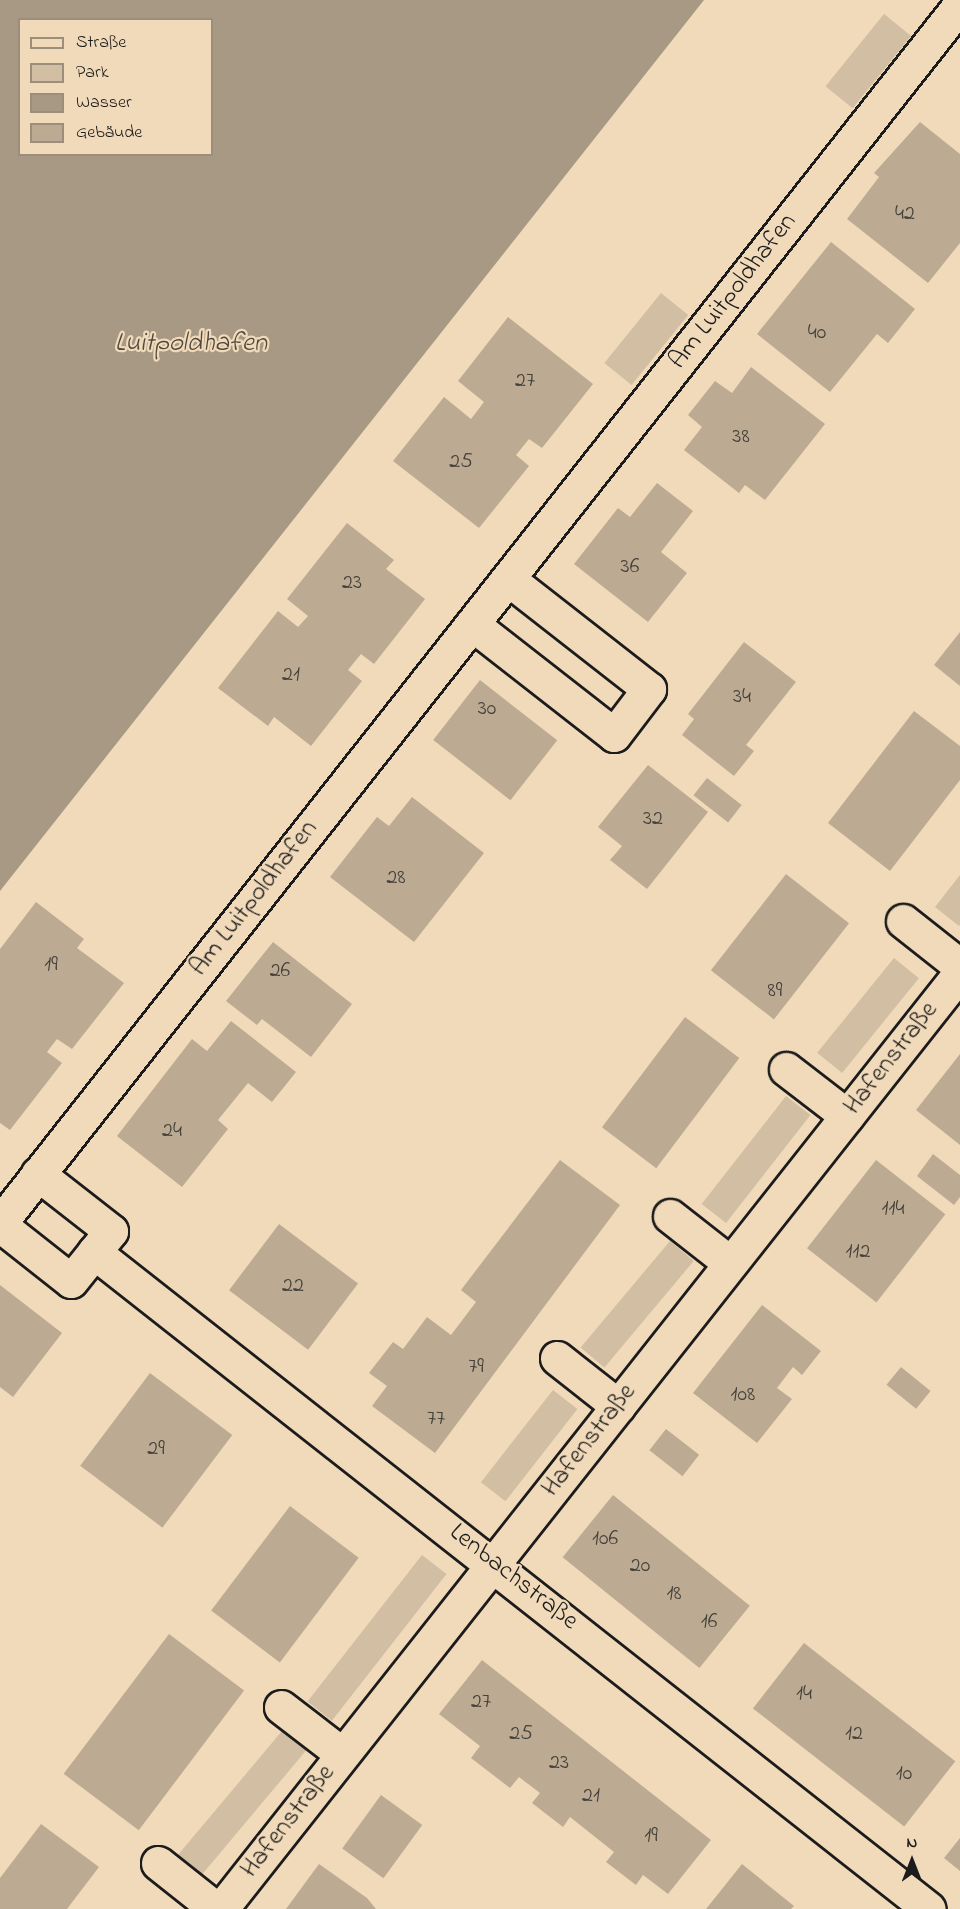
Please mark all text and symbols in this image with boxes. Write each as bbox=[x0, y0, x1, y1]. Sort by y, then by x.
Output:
legend bbox=[18, 18, 213, 156]
text: Straße bbox=[76, 30, 126, 56]
text: Park bbox=[76, 60, 109, 86]
text: Wasser bbox=[76, 90, 132, 116]
text: Gebäude bbox=[76, 120, 142, 146]
house number: 42 bbox=[895, 202, 915, 228]
street label: Am Luitpoldhafen bbox=[663, 208, 805, 376]
house number: 40 bbox=[808, 321, 826, 347]
water label: Luitpoldhafen bbox=[115, 328, 267, 360]
house number: 27 bbox=[515, 369, 535, 395]
house number: 38 bbox=[732, 425, 750, 451]
house number: 25 bbox=[449, 450, 473, 476]
house number: 36 bbox=[621, 555, 639, 581]
house number: 23 bbox=[342, 571, 362, 597]
house number: 21 bbox=[282, 663, 300, 689]
house number: 34 bbox=[733, 685, 751, 711]
house number: 30 bbox=[478, 697, 496, 723]
house number: 32 bbox=[643, 807, 663, 833]
street label: Am Luitpoldhafen bbox=[184, 815, 326, 983]
house number: 28 bbox=[386, 866, 406, 892]
house number: 19 bbox=[44, 953, 58, 979]
house number: 26 bbox=[270, 959, 290, 985]
house number: 89 bbox=[768, 979, 782, 1005]
street label: Hafenstraße bbox=[838, 996, 946, 1122]
house number: 24 bbox=[162, 1119, 182, 1145]
house number: 114 bbox=[881, 1197, 905, 1223]
house number: 112 bbox=[846, 1240, 870, 1266]
house number: 22 bbox=[282, 1274, 304, 1300]
house number: 79 bbox=[468, 1355, 484, 1381]
street label: Hafenstraße bbox=[536, 1378, 644, 1504]
house number: 108 bbox=[731, 1383, 755, 1409]
house number: 77 bbox=[427, 1407, 445, 1433]
house number: 29 bbox=[147, 1437, 165, 1463]
street label: Lenbachstraße bbox=[442, 1518, 584, 1638]
house number: 106 bbox=[592, 1527, 618, 1553]
house number: 20 bbox=[630, 1554, 650, 1580]
house number: 18 bbox=[666, 1582, 682, 1608]
house number: 16 bbox=[701, 1610, 717, 1636]
house number: 14 bbox=[796, 1682, 812, 1708]
house number: 27 bbox=[471, 1690, 491, 1716]
house number: 25 bbox=[509, 1722, 533, 1748]
house number: 12 bbox=[845, 1722, 863, 1748]
house number: 23 bbox=[549, 1751, 569, 1777]
street label: Hafenstraße bbox=[235, 1759, 343, 1885]
house number: 10 bbox=[896, 1762, 912, 1788]
house number: 21 bbox=[582, 1784, 600, 1810]
house number: 19 bbox=[644, 1824, 658, 1850]
north arrow bbox=[882, 1831, 942, 1891]
text: N bbox=[907, 1831, 917, 1855]

